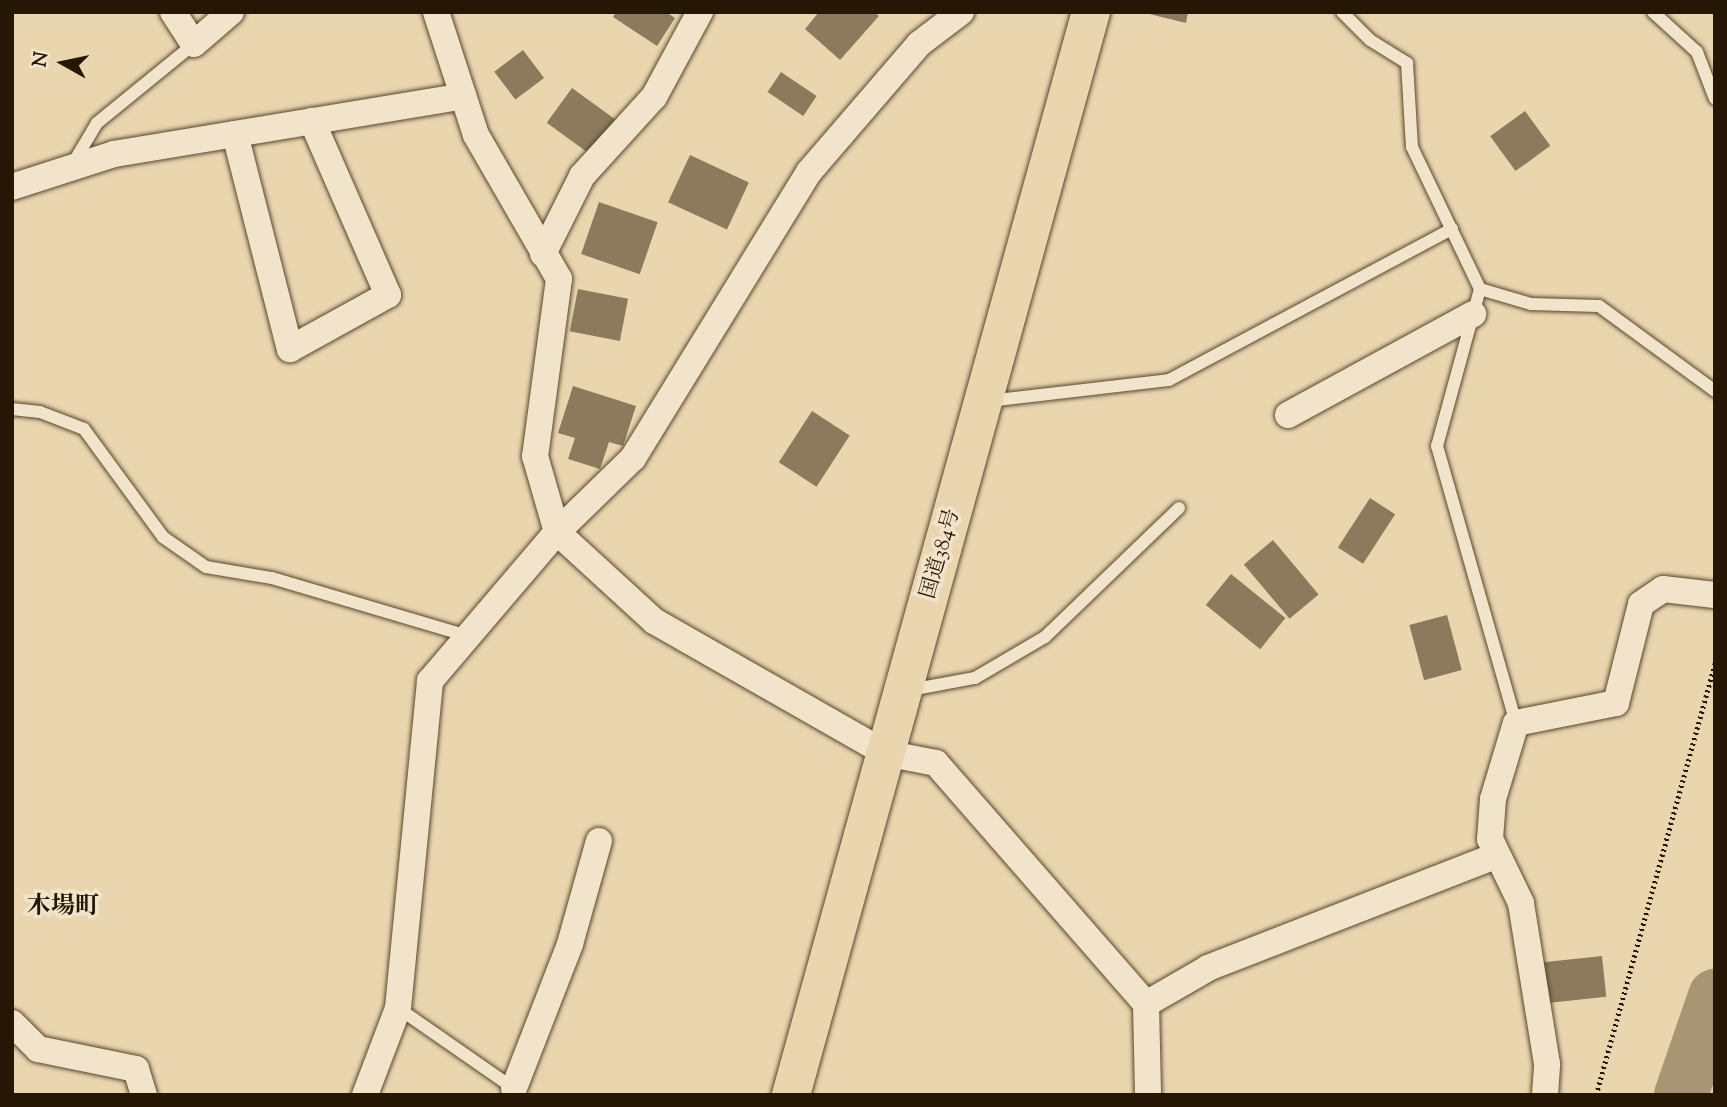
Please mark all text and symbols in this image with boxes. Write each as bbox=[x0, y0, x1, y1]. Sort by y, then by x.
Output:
north arrow bbox=[28, 28, 98, 98]
text: N bbox=[27, 50, 56, 69]
street label: 国道384号 bbox=[916, 506, 966, 602]
district label: 木場町 bbox=[27, 894, 99, 922]

